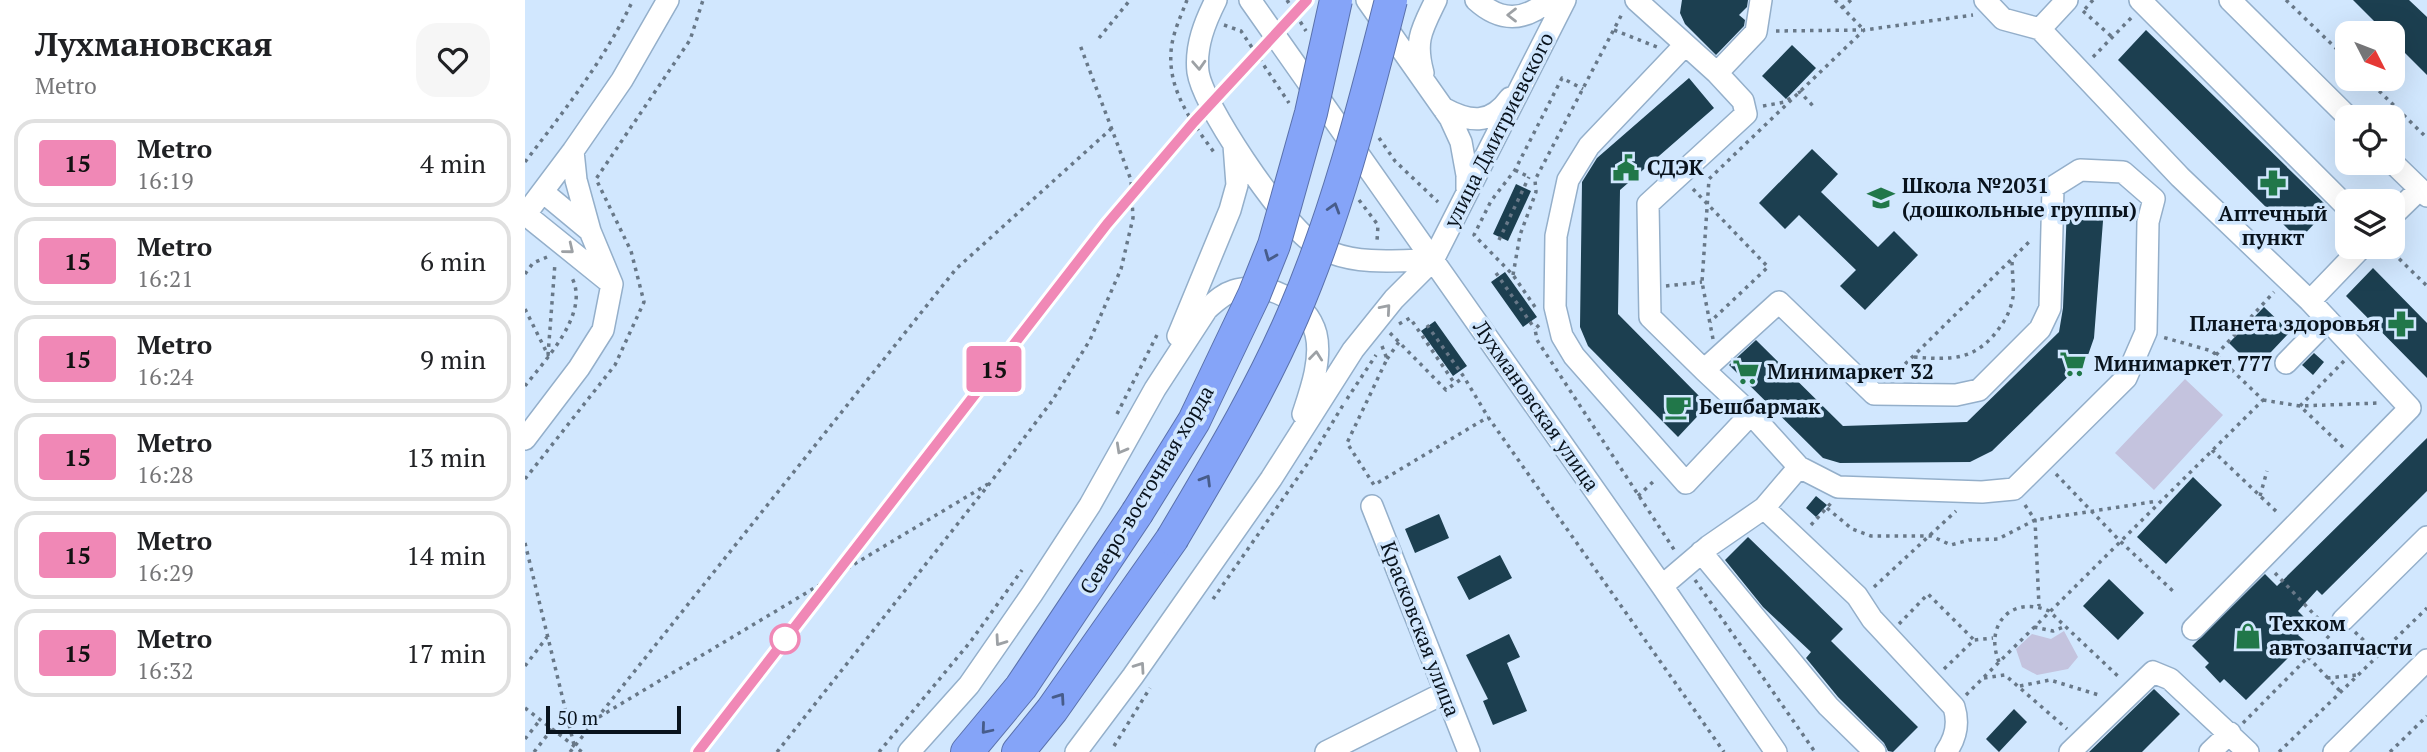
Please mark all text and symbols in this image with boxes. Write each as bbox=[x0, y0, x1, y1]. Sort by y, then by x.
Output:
one-way arrow bbox=[1506, 7, 1517, 23]
north arrow bbox=[2335, 21, 2405, 91]
map controls bbox=[2335, 21, 2405, 259]
text: Лухмановская bbox=[35, 22, 272, 65]
button: heart bbox=[416, 23, 490, 97]
street label: улица Дмитриевского bbox=[1436, 27, 1560, 233]
one-way arrow bbox=[1191, 60, 1206, 71]
text: Metro bbox=[35, 70, 97, 101]
button: locate bbox=[2335, 105, 2405, 175]
text: Metro bbox=[137, 131, 212, 165]
text: 4 min bbox=[420, 146, 486, 180]
text: 15 bbox=[64, 147, 91, 179]
public building icon: СДЭК bbox=[1611, 153, 1641, 183]
place label: СДЭК bbox=[1647, 153, 1704, 181]
text: 16:19 bbox=[137, 165, 194, 196]
pharmacy icon: Аптечный пункт bbox=[2258, 168, 2288, 198]
place label: Школа №2031 (дошкольные группы) bbox=[1902, 171, 2137, 223]
school or university icon: Школа №2031 (дошкольные группы) bbox=[1866, 183, 1896, 213]
button: layers bbox=[2335, 189, 2405, 259]
place label: Аптечный пункт bbox=[2218, 199, 2328, 251]
one-way arrow bbox=[1325, 202, 1340, 214]
text: Metro bbox=[137, 229, 212, 263]
one-way arrow bbox=[562, 240, 574, 253]
text: 6 min bbox=[420, 244, 486, 278]
text: 15 bbox=[64, 245, 91, 277]
one-way arrow bbox=[1264, 249, 1278, 261]
text: 16:21 bbox=[137, 263, 194, 294]
one-way arrow bbox=[1378, 304, 1390, 317]
place label: Планета здоровья bbox=[2190, 309, 2380, 337]
pharmacy icon: Планета здоровья bbox=[2386, 309, 2416, 339]
street label: Лухмановская улица bbox=[1467, 314, 1607, 497]
text: Metro bbox=[137, 327, 212, 361]
text: 9 min bbox=[420, 342, 486, 376]
text: 15 bbox=[64, 343, 91, 375]
line badge: 15 bbox=[963, 346, 1025, 392]
supermarket icon: Минимаркет 777 bbox=[2058, 349, 2088, 379]
place label: Минимаркет 777 bbox=[2094, 349, 2273, 377]
one-way arrow bbox=[1308, 350, 1323, 362]
text: 15 bbox=[980, 353, 1008, 385]
supermarket icon: Минимаркет 32 bbox=[1731, 357, 1761, 387]
place label: Минимаркет 32 bbox=[1767, 357, 1934, 385]
text: 16:24 bbox=[137, 361, 194, 392]
street label: Северо-восточная хорда bbox=[1073, 379, 1220, 599]
cafe icon: Бешбармак bbox=[1663, 392, 1693, 422]
place label: Бешбармак bbox=[1699, 392, 1821, 420]
text: Metro bbox=[137, 425, 212, 459]
text: 13 min bbox=[406, 440, 486, 474]
text: 15 bbox=[64, 441, 91, 473]
one-way arrow bbox=[1116, 441, 1129, 454]
text: 16:28 bbox=[137, 459, 194, 490]
one-way arrow bbox=[1198, 475, 1211, 488]
text: Metro bbox=[137, 523, 212, 557]
street label: Красковская улица bbox=[1375, 537, 1467, 721]
text: 14 min bbox=[406, 538, 486, 572]
text: 15 bbox=[64, 539, 91, 571]
text: 16:29 bbox=[137, 557, 194, 588]
place label: Техком автозапчасти bbox=[2269, 609, 2413, 661]
text: Metro bbox=[137, 621, 212, 655]
shop icon: Техком автозапчасти bbox=[2233, 621, 2263, 651]
unlabelled marker bbox=[770, 624, 800, 654]
one-way arrow bbox=[996, 633, 1008, 646]
text: 17 min bbox=[406, 636, 486, 670]
text: 15 bbox=[64, 637, 91, 669]
text: 16:32 bbox=[137, 655, 194, 686]
one-way arrow bbox=[1132, 661, 1145, 674]
one-way arrow bbox=[1052, 693, 1064, 706]
scale bar bbox=[546, 703, 681, 735]
text: 50 m bbox=[557, 705, 598, 730]
one-way arrow bbox=[981, 722, 994, 734]

